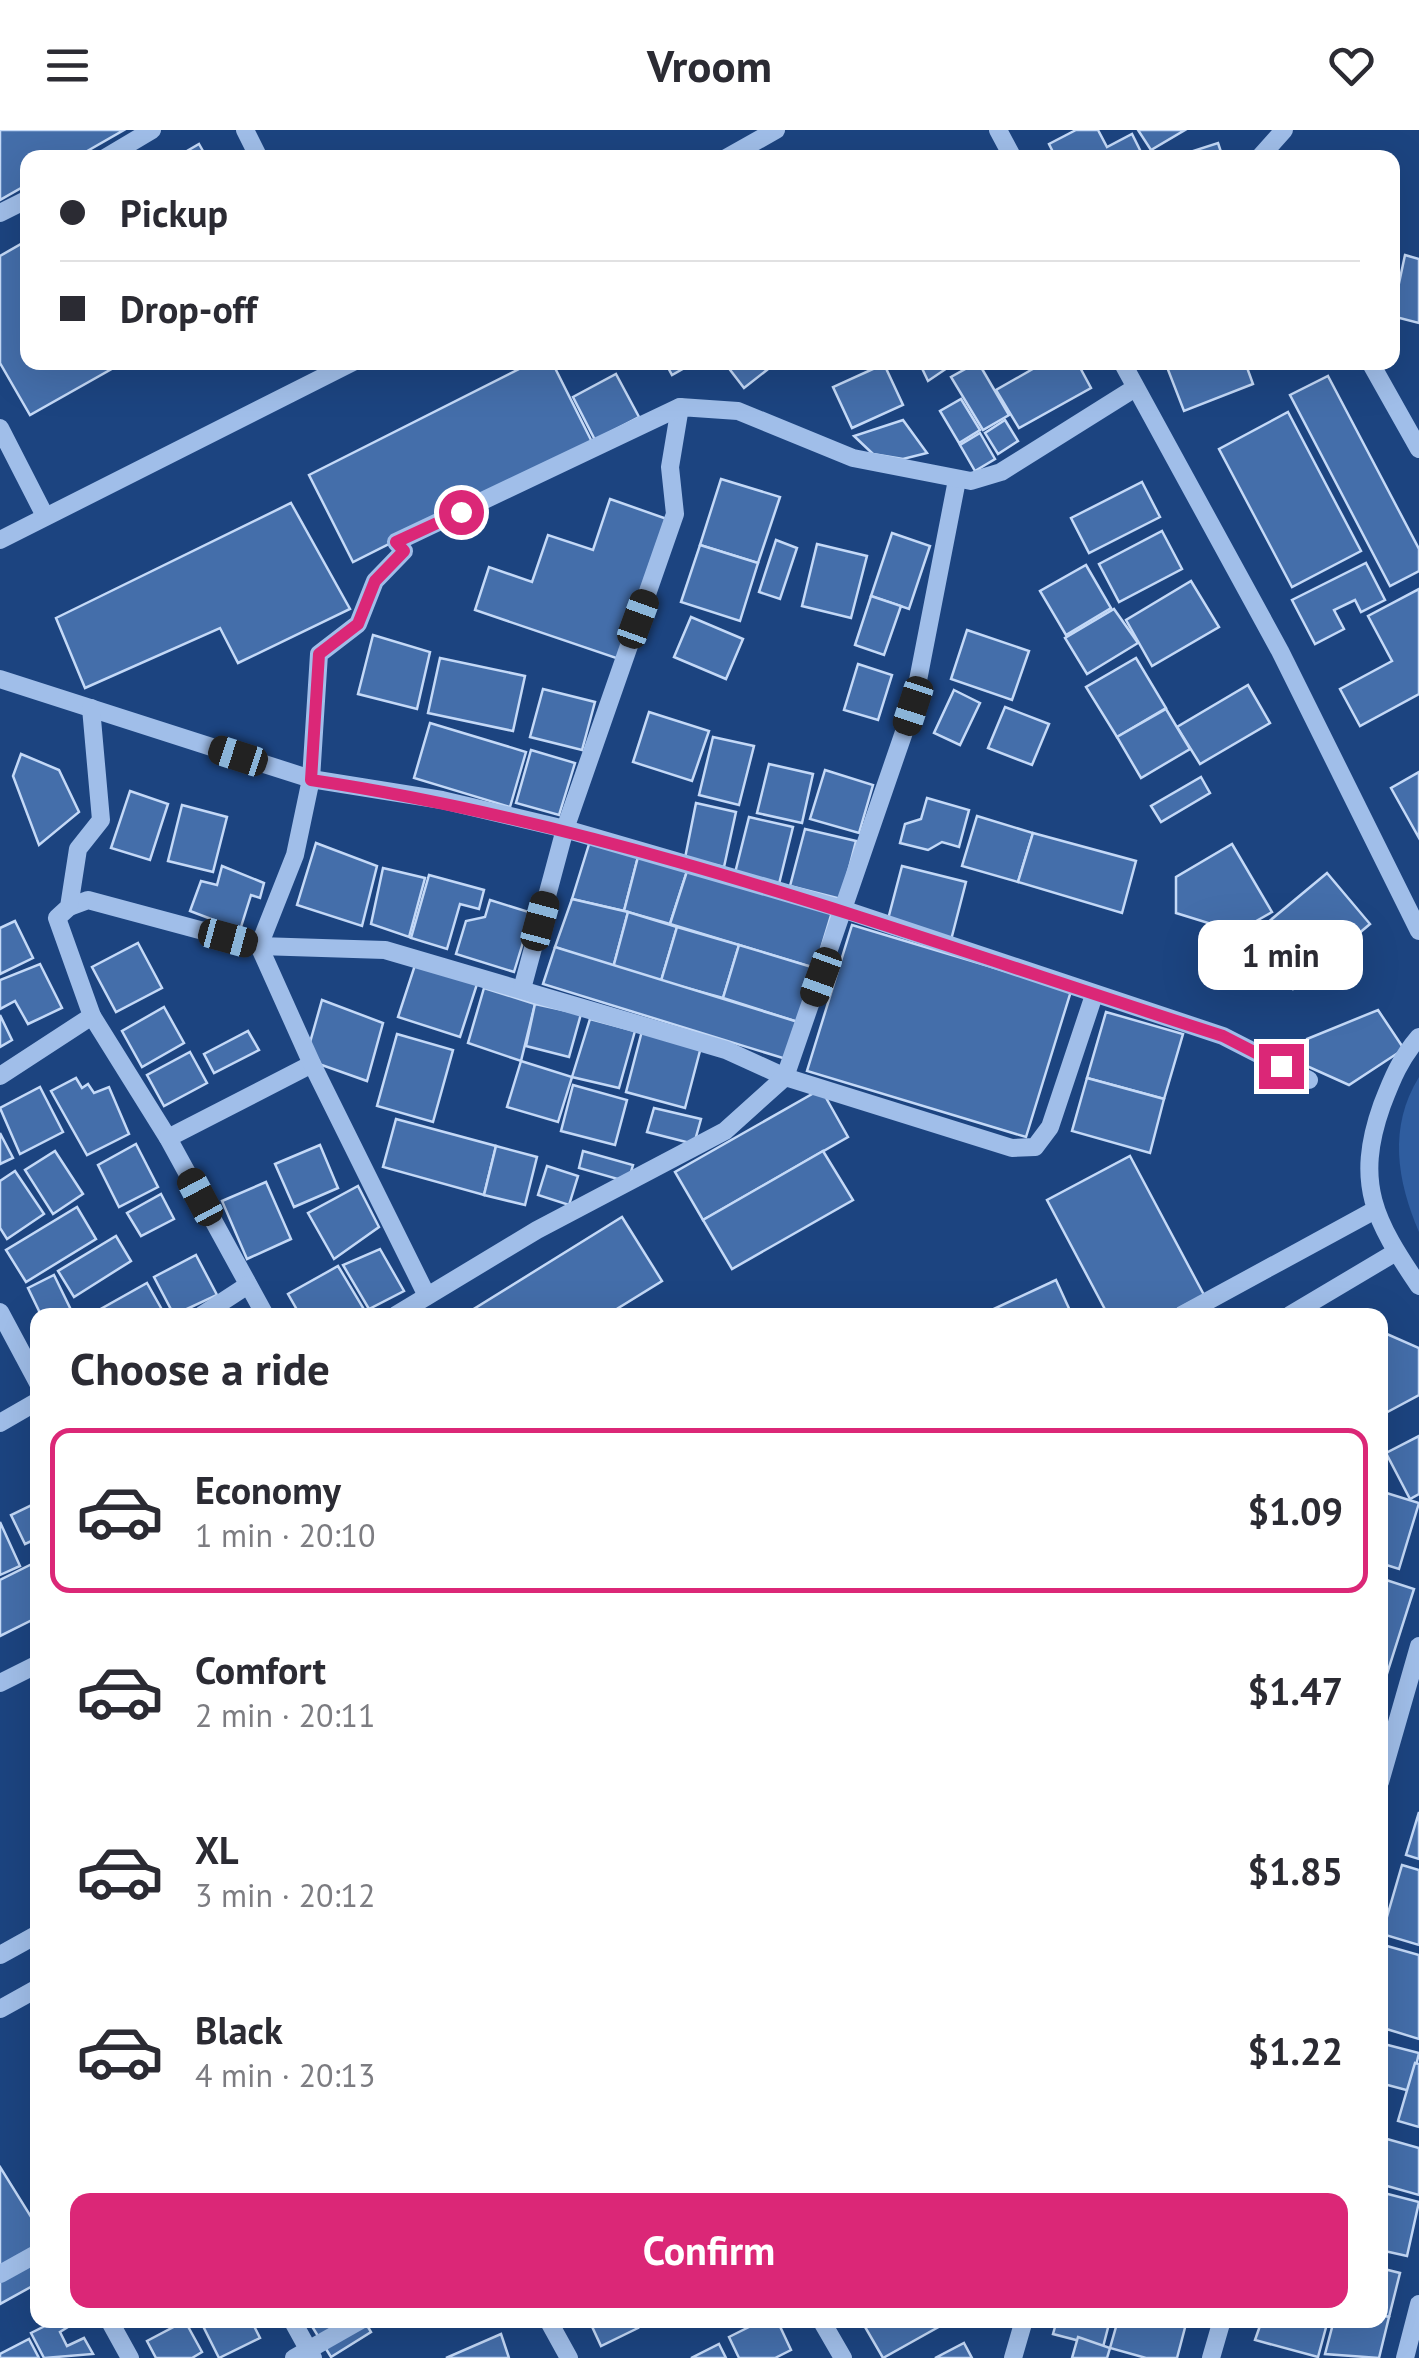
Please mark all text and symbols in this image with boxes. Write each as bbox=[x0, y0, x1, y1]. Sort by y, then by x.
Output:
text: Vroom bbox=[647, 36, 772, 94]
icon: menu bbox=[40, 38, 95, 93]
icon: heart bbox=[1324, 38, 1379, 93]
text: Pickup bbox=[120, 188, 228, 237]
text: Drop-off bbox=[120, 284, 257, 333]
route start bbox=[439, 490, 484, 535]
car bbox=[614, 586, 662, 652]
car bbox=[889, 673, 937, 739]
car bbox=[205, 732, 271, 780]
car bbox=[518, 888, 562, 954]
car bbox=[195, 916, 261, 960]
callout: 1 min bbox=[1198, 921, 1364, 991]
text: 1 min bbox=[1241, 934, 1320, 976]
car bbox=[797, 944, 845, 1010]
route end bbox=[1259, 1044, 1304, 1089]
car bbox=[173, 1163, 227, 1231]
text: Choose a ride bbox=[70, 1339, 330, 1397]
text: Economy bbox=[195, 1465, 341, 1514]
icon: car bbox=[75, 1466, 165, 1556]
text: $1.09 bbox=[1247, 1486, 1343, 1535]
text: 1 min · 20:10 bbox=[195, 1514, 375, 1556]
text: Comfort bbox=[195, 1645, 326, 1694]
icon: car bbox=[75, 1646, 165, 1736]
text: $1.47 bbox=[1247, 1666, 1343, 1715]
text: 2 min · 20:11 bbox=[195, 1694, 375, 1736]
text: XL bbox=[195, 1825, 239, 1874]
icon: car bbox=[75, 1826, 165, 1916]
text: $1.85 bbox=[1247, 1846, 1343, 1895]
text: 3 min · 20:12 bbox=[195, 1874, 375, 1916]
text: Black bbox=[195, 2005, 283, 2054]
icon: car bbox=[75, 2006, 165, 2096]
text: $1.22 bbox=[1247, 2026, 1343, 2075]
text: 4 min · 20:13 bbox=[195, 2054, 375, 2096]
button: Confirm bbox=[70, 2193, 1348, 2308]

